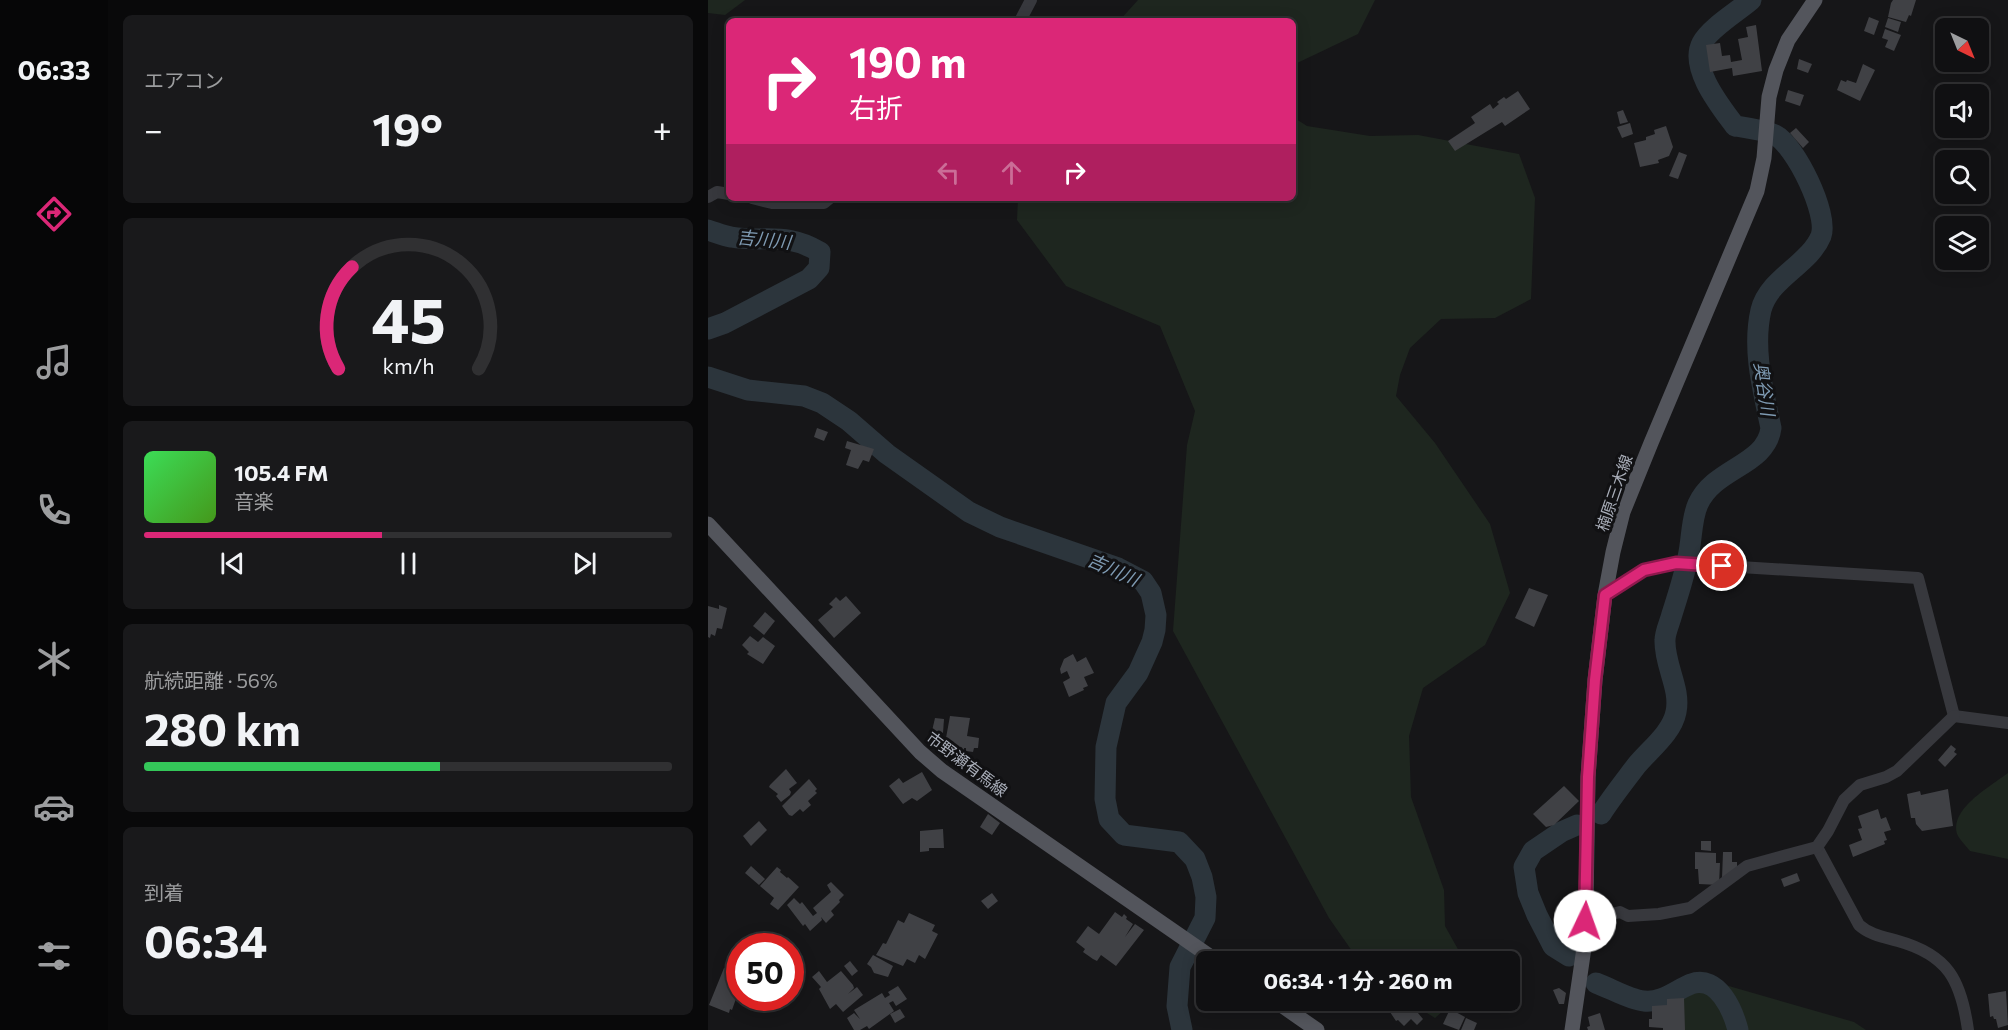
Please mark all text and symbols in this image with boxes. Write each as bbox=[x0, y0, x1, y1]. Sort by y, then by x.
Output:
north arrow bbox=[1935, 18, 1989, 72]
map controls bbox=[1935, 18, 1989, 270]
text: 190 m bbox=[849, 35, 967, 87]
icon: right bbox=[750, 42, 828, 120]
text: 06:33 bbox=[17, 53, 91, 86]
text: エアコン bbox=[144, 68, 224, 92]
button: sound bbox=[1935, 84, 1989, 138]
text: 右折 bbox=[849, 91, 903, 124]
text: 19° bbox=[372, 100, 443, 155]
text: − bbox=[144, 108, 163, 149]
text: + bbox=[653, 108, 672, 149]
button: search bbox=[1935, 150, 1989, 204]
icon: left bbox=[932, 156, 965, 189]
icon: ahead bbox=[995, 156, 1028, 189]
icon: right bbox=[1058, 156, 1091, 189]
icon: directions bbox=[33, 193, 75, 235]
button: layers bbox=[1935, 216, 1989, 270]
water label: 吉川川 bbox=[736, 225, 794, 253]
text: 45 bbox=[371, 280, 445, 356]
icon: music bbox=[33, 341, 75, 383]
text: km/h bbox=[382, 352, 434, 378]
water label: 奥谷川 bbox=[1750, 361, 1780, 419]
street label: 楠原三木線 bbox=[1592, 452, 1636, 534]
text: 105.4 FM bbox=[234, 459, 328, 486]
icon: phone bbox=[33, 489, 75, 531]
text: 音楽 bbox=[234, 489, 274, 513]
pin bbox=[1696, 540, 1747, 591]
icon: previous bbox=[216, 547, 249, 580]
icon: pause bbox=[392, 547, 425, 580]
icon: next bbox=[568, 547, 601, 580]
water label: 吉川川 bbox=[1084, 548, 1144, 591]
icon: arrive bbox=[1705, 549, 1738, 582]
icon: climate bbox=[33, 638, 75, 680]
text: 航続距離 · 56% bbox=[144, 668, 278, 692]
text: 280 km bbox=[144, 700, 301, 755]
street label: 市野瀬有馬線 bbox=[923, 727, 1011, 800]
icon: car bbox=[33, 786, 75, 828]
text: 到着 bbox=[144, 880, 184, 904]
position arrow bbox=[1553, 889, 1617, 953]
text: 06:34 bbox=[144, 912, 267, 967]
speed limit sign: 50 bbox=[726, 933, 804, 1011]
icon: filters bbox=[33, 935, 75, 977]
text: 06:34 · 1 分 · 260 m bbox=[1264, 967, 1452, 994]

